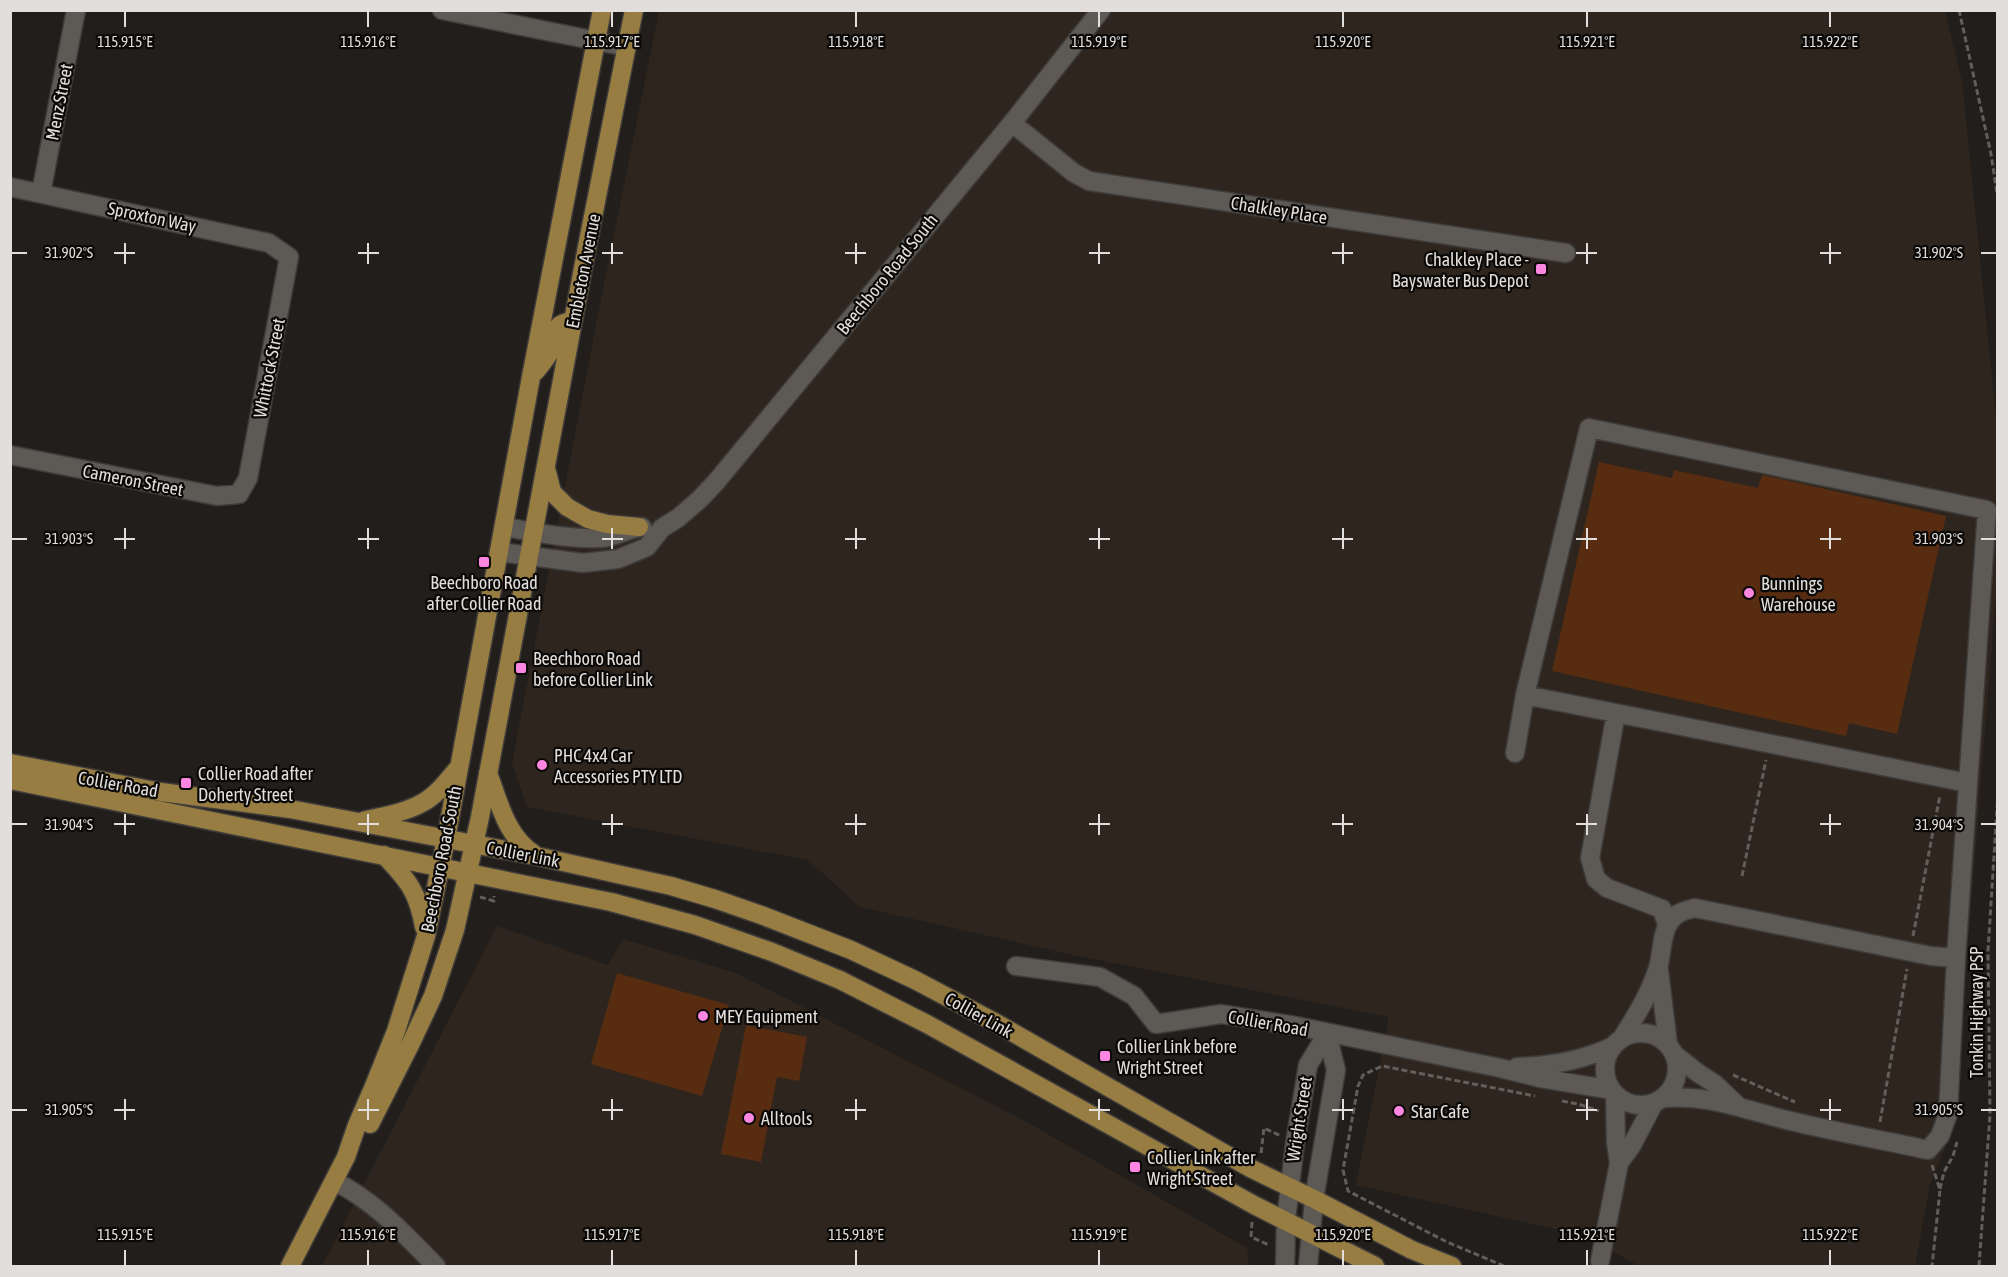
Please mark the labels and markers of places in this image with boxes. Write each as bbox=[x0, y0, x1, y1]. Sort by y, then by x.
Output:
place label: Chalkley Place - Bayswater Bus Depot bbox=[1392, 249, 1529, 291]
marker: Chalkley Place - Bayswater Bus Depot bbox=[1534, 262, 1548, 276]
marker: Beechboro Road after Collier Road bbox=[477, 555, 491, 569]
place label: Beechboro Road after Collier Road bbox=[427, 572, 541, 614]
place label: Bunnings Warehouse bbox=[1761, 573, 1836, 615]
marker: Bunnings Warehouse bbox=[1742, 586, 1756, 600]
place label: Beechboro Road before Collier Link bbox=[533, 648, 653, 690]
marker: Beechboro Road before Collier Link bbox=[514, 661, 528, 675]
place label: PHC 4x4 Car Accessories PTY LTD bbox=[554, 745, 682, 787]
marker: PHC 4x4 Car Accessories PTY LTD bbox=[535, 758, 549, 772]
place label: Collier Road after Doherty Street bbox=[198, 763, 314, 805]
marker: Collier Road after Doherty Street bbox=[179, 776, 193, 790]
place label: MEY Equipment bbox=[715, 1006, 818, 1027]
marker: MEY Equipment bbox=[696, 1009, 710, 1023]
place label: Collier Link before Wright Street bbox=[1117, 1036, 1237, 1078]
marker: Collier Link before Wright Street bbox=[1098, 1049, 1112, 1063]
place label: Star Cafe bbox=[1411, 1101, 1470, 1122]
marker: Star Cafe bbox=[1392, 1104, 1406, 1118]
place label: Alltools bbox=[761, 1108, 812, 1129]
marker: Alltools bbox=[742, 1111, 756, 1125]
place label: Collier Link after Wright Street bbox=[1147, 1147, 1256, 1189]
marker: Collier Link after Wright Street bbox=[1128, 1160, 1142, 1174]

